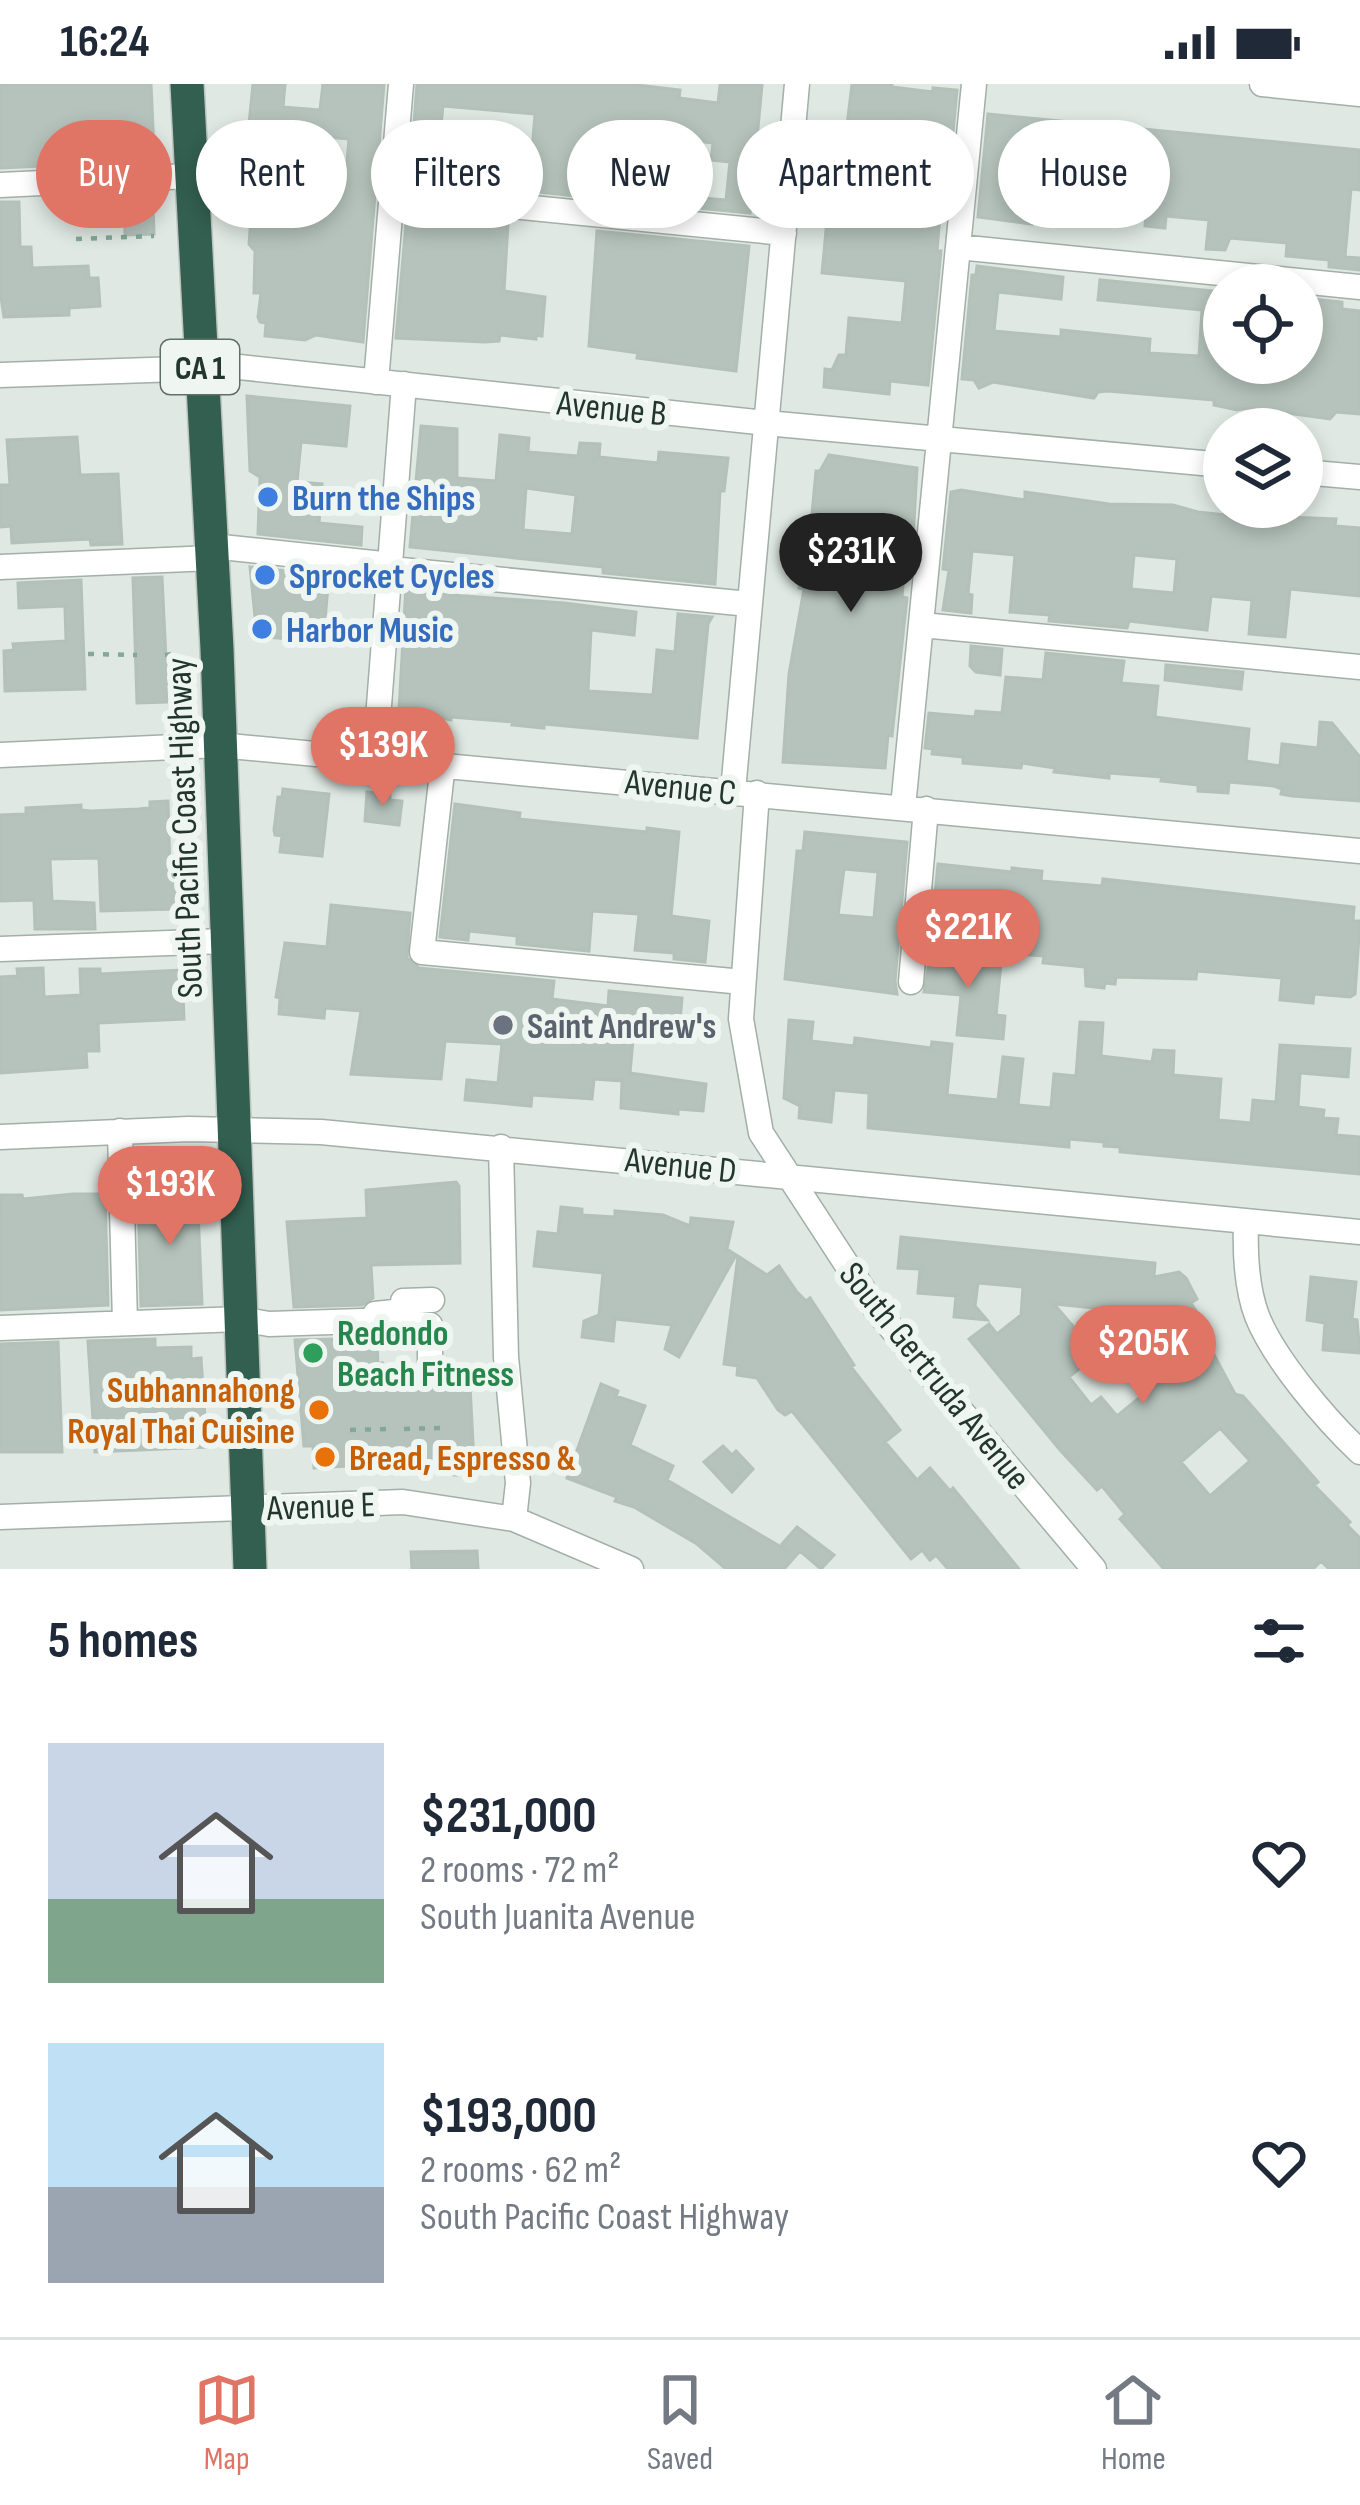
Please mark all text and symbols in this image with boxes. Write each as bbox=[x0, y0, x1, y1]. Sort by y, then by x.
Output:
text: 16:24 bbox=[60, 15, 149, 70]
chip: Buy bbox=[36, 120, 172, 228]
chip: Rent bbox=[196, 120, 347, 228]
chip: Filters bbox=[371, 120, 543, 228]
chip: New bbox=[567, 120, 713, 228]
chip: Apartment bbox=[737, 120, 974, 228]
chip: House bbox=[998, 120, 1170, 228]
map controls bbox=[1203, 264, 1323, 528]
button: locate bbox=[1203, 264, 1323, 384]
road number: CA 1 bbox=[161, 340, 239, 394]
street label: Avenue B bbox=[554, 382, 669, 437]
button: layers bbox=[1203, 408, 1323, 528]
place label: Burn the Ships bbox=[292, 478, 475, 521]
marker: Burn the Ships bbox=[255, 484, 281, 510]
pin: $231K bbox=[767, 513, 935, 615]
text: $231K bbox=[806, 528, 896, 575]
place label: Sprocket Cycles bbox=[289, 556, 495, 599]
marker: Sprocket Cycles bbox=[252, 562, 278, 588]
place label: Harbor Music bbox=[286, 610, 454, 653]
marker: Harbor Music bbox=[249, 616, 275, 642]
street label: South Pacific Coast Highway bbox=[158, 657, 213, 999]
pin: $139K bbox=[299, 707, 467, 809]
text: $139K bbox=[338, 722, 428, 769]
street label: Avenue C bbox=[622, 761, 738, 816]
pin: $221K bbox=[884, 889, 1052, 991]
text: $221K bbox=[923, 904, 1013, 951]
place label: Saint Andrew's bbox=[527, 1006, 716, 1049]
marker: Saint Andrew's bbox=[490, 1012, 516, 1038]
street label: Avenue D bbox=[622, 1139, 738, 1194]
pin: $193K bbox=[86, 1146, 254, 1248]
text: $193K bbox=[125, 1161, 215, 1208]
street label: South Gertruda Avenue bbox=[829, 1254, 1039, 1499]
pin: $205K bbox=[1059, 1305, 1227, 1407]
place label: Redondo Beach Fitness bbox=[337, 1313, 514, 1397]
text: $205K bbox=[1097, 1320, 1189, 1367]
marker: Redondo Beach Fitness bbox=[300, 1340, 326, 1366]
place label: Subhannahong Royal Thai Cuisine bbox=[67, 1370, 295, 1454]
marker: Subhannahong Royal Thai Cuisine bbox=[306, 1397, 332, 1423]
place label: Bread, Espresso & bbox=[349, 1438, 576, 1481]
marker: Bread, Espresso & bbox=[312, 1444, 338, 1470]
street label: Avenue E bbox=[265, 1484, 376, 1531]
icon: filters bbox=[1246, 1608, 1312, 1674]
text: 5 homes bbox=[48, 1611, 198, 1672]
text: $231,000 bbox=[420, 1786, 597, 1847]
icon: home bbox=[144, 1791, 288, 1935]
icon: heart bbox=[1246, 1830, 1312, 1896]
text: 2 rooms · 72 m² bbox=[420, 1847, 619, 1894]
text: South Juanita Avenue bbox=[420, 1894, 696, 1941]
text: $193,000 bbox=[420, 2086, 597, 2147]
icon: home bbox=[144, 2091, 288, 2235]
icon: heart bbox=[1246, 2130, 1312, 2196]
text: 2 rooms · 62 m² bbox=[420, 2147, 621, 2194]
text: South Pacific Coast Highway bbox=[420, 2194, 789, 2241]
tab: Map bbox=[194, 2367, 260, 2479]
tab: Saved bbox=[647, 2367, 713, 2479]
tab: Home bbox=[1100, 2367, 1166, 2479]

